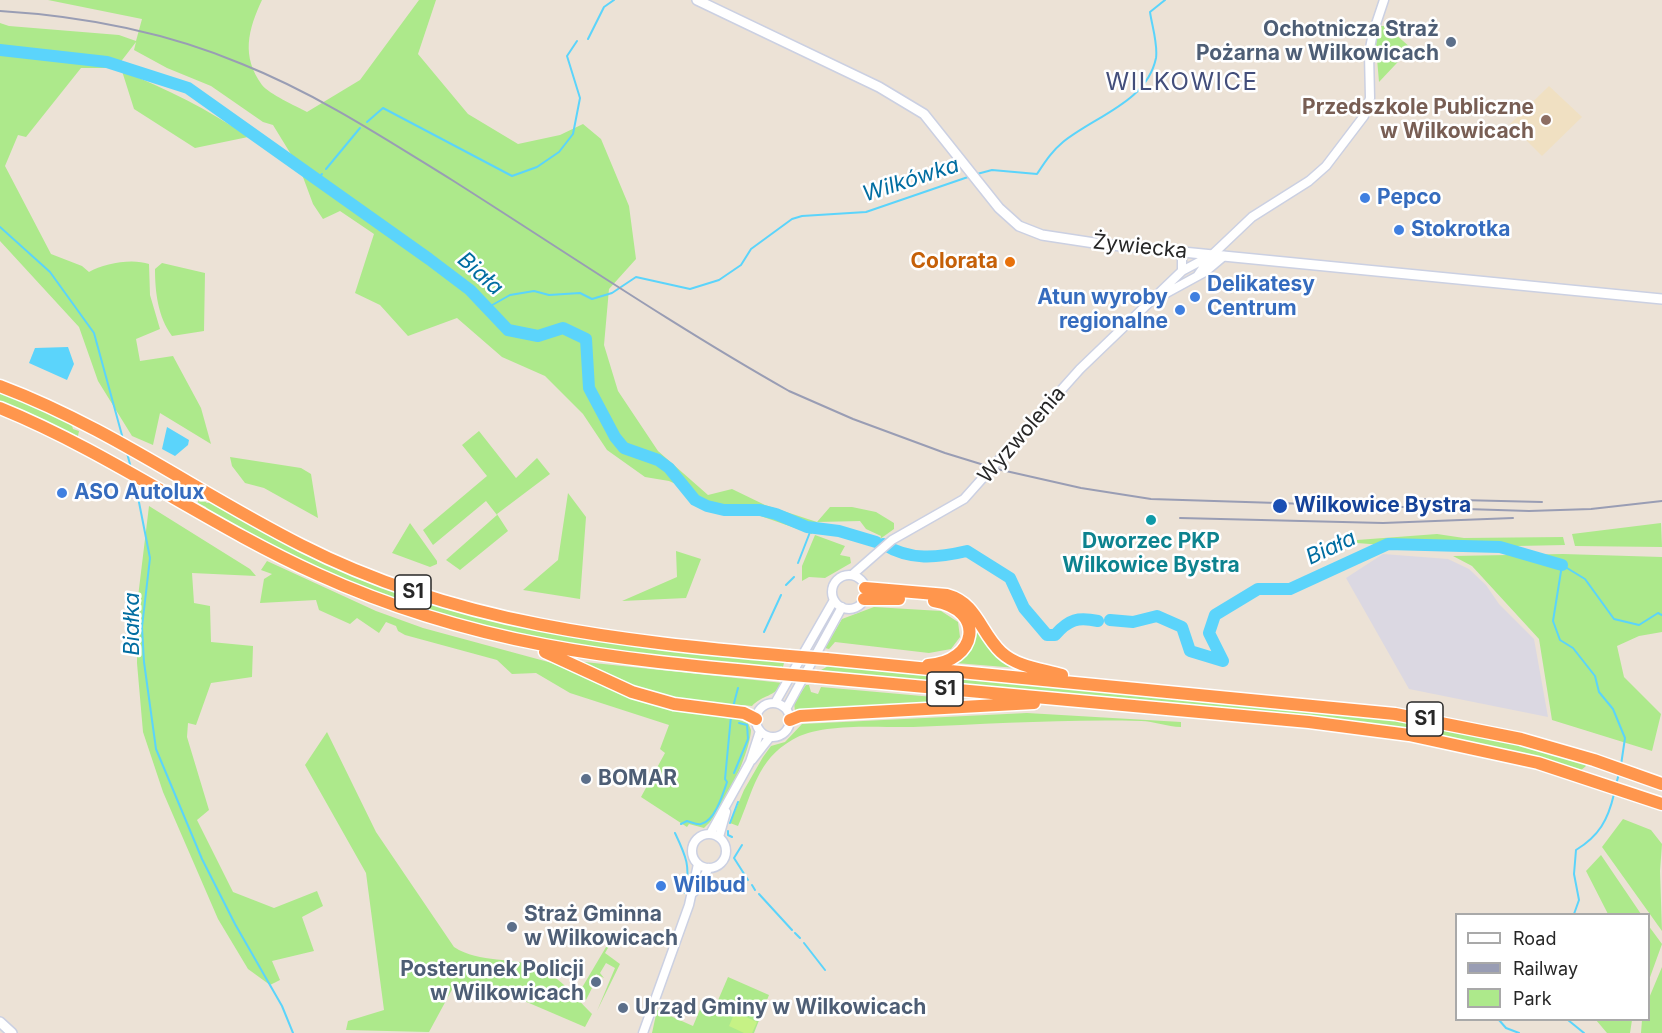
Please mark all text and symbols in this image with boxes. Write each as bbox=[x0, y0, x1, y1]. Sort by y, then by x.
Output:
place label: Ochotnicza Straż Pożarna w Wilkowicach bbox=[1196, 17, 1439, 67]
marker: Ochotnicza Straż Pożarna w Wilkowicach bbox=[1444, 35, 1458, 49]
district label: WILKOWICE bbox=[1106, 69, 1258, 97]
place label: Przedszkole Publiczne w Wilkowicach bbox=[1302, 95, 1534, 145]
marker: Przedszkole Publiczne w Wilkowicach bbox=[1539, 113, 1553, 127]
water label: Wilkówka bbox=[859, 152, 963, 208]
place label: Pepco bbox=[1377, 185, 1441, 211]
marker: Pepco bbox=[1358, 191, 1372, 205]
place label: Stokrotka bbox=[1411, 217, 1510, 243]
marker: Stokrotka bbox=[1392, 223, 1406, 237]
street label: Żywiecka bbox=[1092, 230, 1188, 264]
water label: Biała bbox=[452, 247, 508, 301]
place label: Colorata bbox=[911, 249, 998, 275]
marker: Colorata bbox=[1003, 255, 1017, 269]
place label: Delikatesy Centrum bbox=[1207, 272, 1315, 322]
place label: Atun wyroby regionalne bbox=[1037, 285, 1168, 335]
marker: Delikatesy Centrum bbox=[1188, 290, 1202, 304]
marker: Atun wyroby regionalne bbox=[1173, 303, 1187, 317]
street label: Wyzwolenia bbox=[973, 381, 1071, 489]
place label: ASO Autolux bbox=[74, 480, 204, 506]
marker: ASO Autolux bbox=[55, 486, 69, 500]
place label: Wilkowice Bystra bbox=[1294, 493, 1471, 519]
marker: Wilkowice Bystra bbox=[1271, 497, 1289, 515]
marker: Dworzec PKP Wilkowice Bystra bbox=[1144, 513, 1158, 527]
water label: Biała bbox=[1302, 525, 1360, 571]
place label: Dworzec PKP Wilkowice Bystra bbox=[1062, 529, 1240, 579]
road number: S1 bbox=[395, 575, 431, 609]
water label: Białka bbox=[119, 592, 145, 656]
road number: S1 bbox=[927, 672, 963, 706]
road number: S1 bbox=[1407, 702, 1443, 736]
place label: BOMAR bbox=[598, 766, 677, 792]
marker: BOMAR bbox=[579, 772, 593, 786]
place label: Wilbud bbox=[673, 873, 746, 899]
marker: Wilbud bbox=[654, 879, 668, 893]
place label: Straż Gminna w Wilkowicach bbox=[524, 902, 678, 952]
legend bbox=[1455, 913, 1650, 1021]
marker: Straż Gminna w Wilkowicach bbox=[505, 920, 519, 934]
text: Road bbox=[1513, 928, 1556, 949]
place label: Posterunek Policji w Wilkowicach bbox=[400, 957, 584, 1007]
text: Railway bbox=[1513, 958, 1578, 979]
marker: Posterunek Policji w Wilkowicach bbox=[589, 975, 603, 989]
text: Park bbox=[1513, 988, 1552, 1009]
place label: Urząd Gminy w Wilkowicach bbox=[635, 995, 926, 1021]
marker: Urząd Gminy w Wilkowicach bbox=[616, 1001, 630, 1015]

